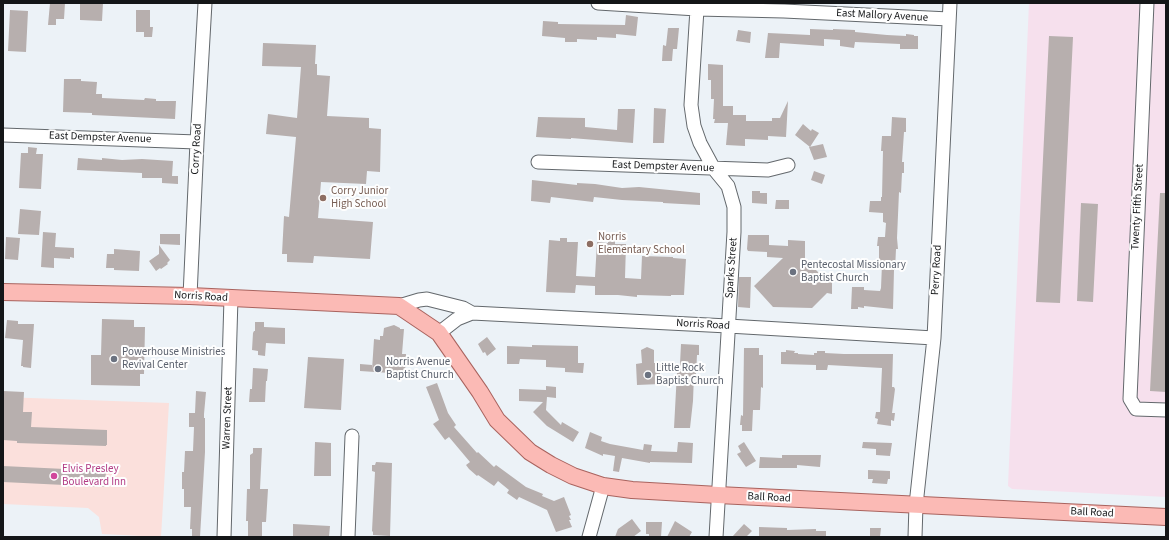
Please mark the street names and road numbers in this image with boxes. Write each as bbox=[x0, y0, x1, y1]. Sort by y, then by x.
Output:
street label: East Mallory Avenue bbox=[836, 7, 928, 25]
street label: Corry Road bbox=[189, 123, 205, 175]
street label: East Dempster Avenue bbox=[49, 130, 151, 146]
street label: East Dempster Avenue bbox=[612, 159, 714, 175]
street label: Twenty Fifth Street bbox=[1129, 164, 1147, 250]
street label: Sparks Street bbox=[723, 237, 741, 299]
street label: Perry Road bbox=[929, 245, 945, 295]
street label: Norris Road bbox=[174, 289, 228, 305]
street label: Norris Road bbox=[676, 317, 730, 333]
street label: Warren Street bbox=[220, 386, 236, 450]
street label: Ball Road bbox=[747, 490, 791, 506]
street label: Ball Road bbox=[1070, 505, 1114, 521]

